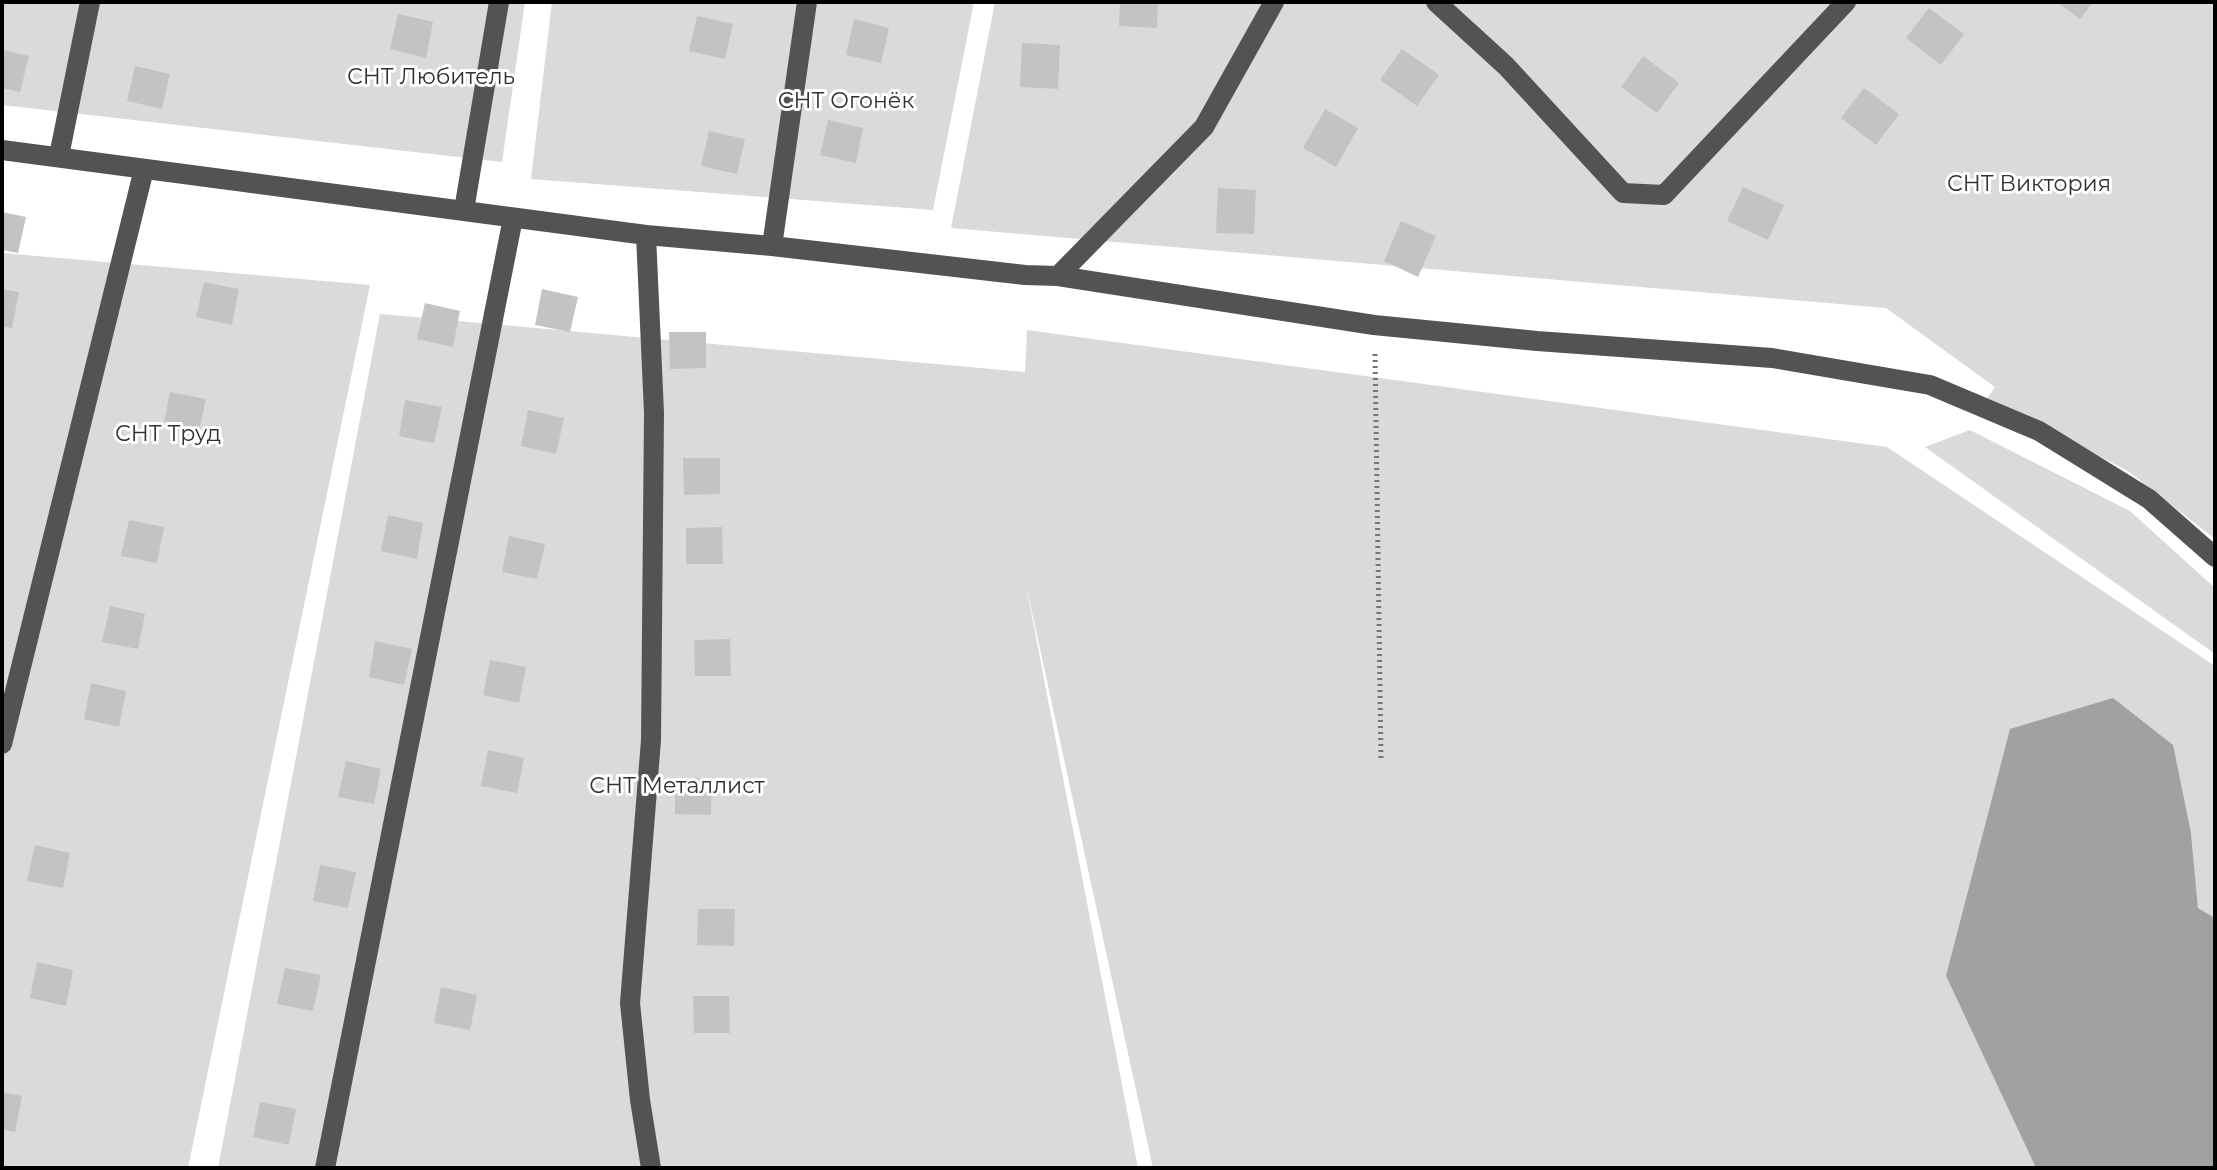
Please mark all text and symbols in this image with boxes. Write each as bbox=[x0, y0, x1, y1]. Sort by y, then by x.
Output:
park label: СНТ Любитель bbox=[347, 65, 515, 91]
park label: СНТ Огонёк bbox=[778, 89, 914, 115]
park label: СНТ Виктория bbox=[1947, 172, 2111, 198]
park label: СНТ Труд bbox=[115, 422, 221, 448]
park label: СНТ Металлист bbox=[589, 774, 765, 800]

